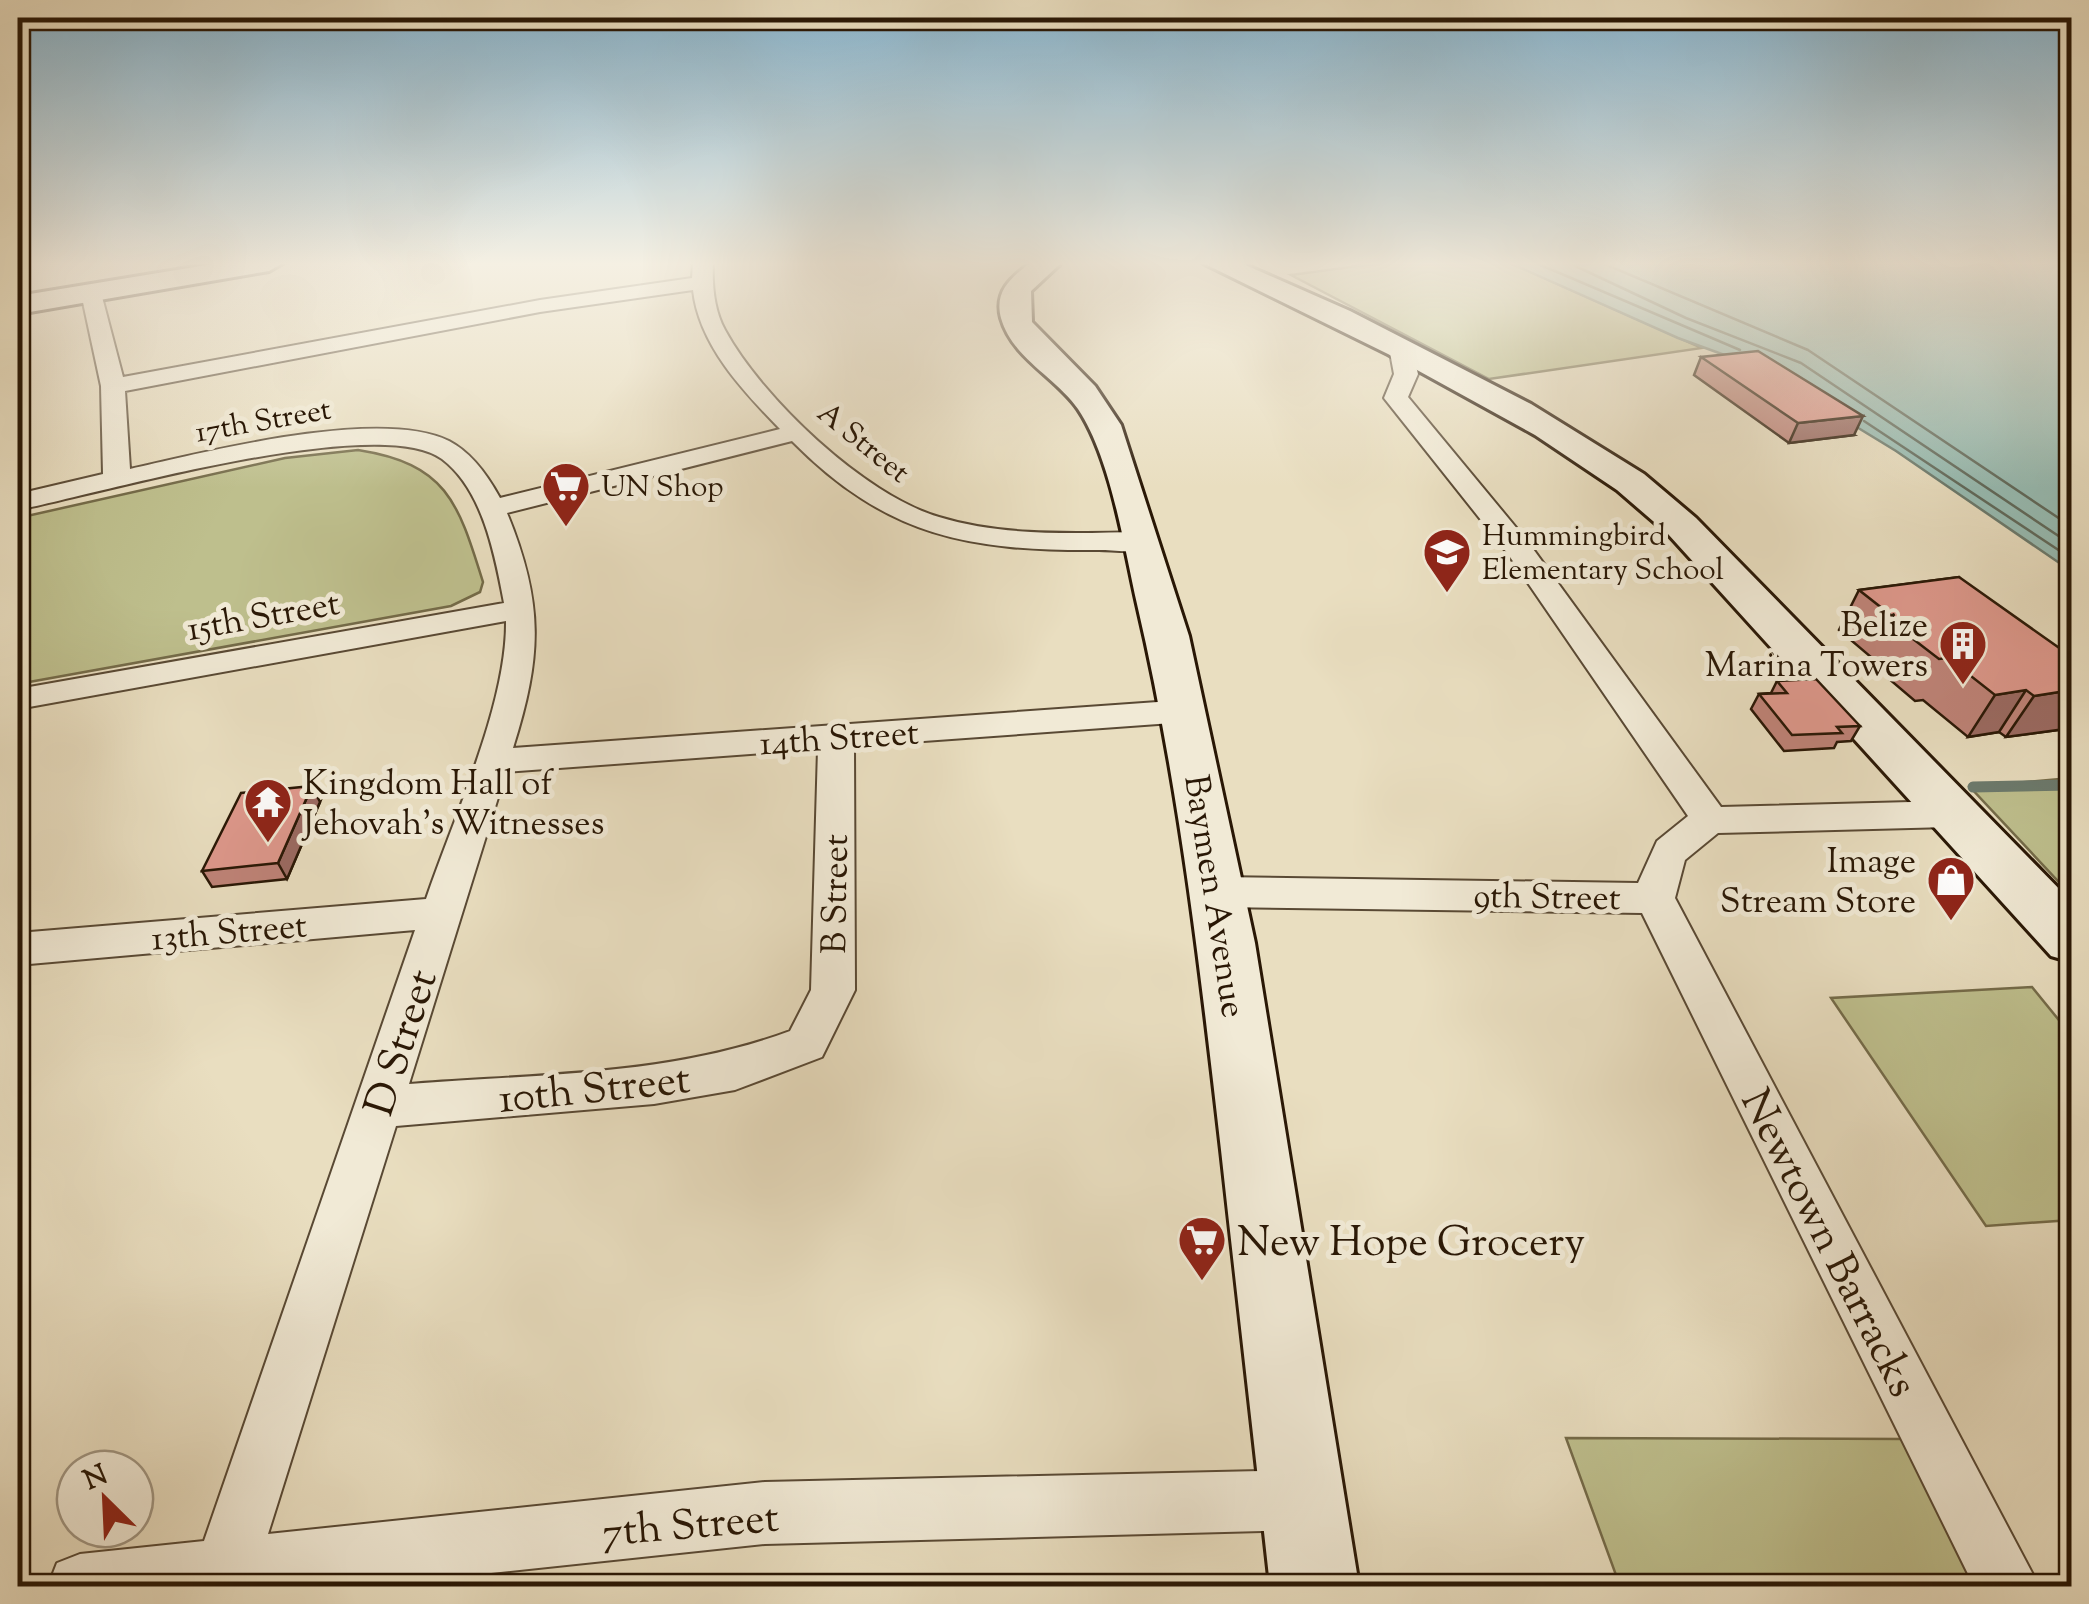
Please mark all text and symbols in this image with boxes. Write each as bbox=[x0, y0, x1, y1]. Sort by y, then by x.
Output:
street label: 17th Street bbox=[192, 389, 335, 456]
street label: A Street bbox=[807, 393, 918, 495]
supermarket icon: UN Shop bbox=[540, 460, 592, 528]
place label: UN Shop bbox=[601, 467, 724, 510]
place label: Hummingbird Elementary School bbox=[1482, 516, 1724, 593]
school or university icon: Hummingbird Elementary School bbox=[1421, 526, 1473, 594]
street label: 15th Street bbox=[183, 580, 344, 657]
place label: Belize Marina Towers bbox=[1705, 602, 1928, 693]
building icon: Belize Marina Towers bbox=[1937, 618, 1989, 686]
street label: 14th Street bbox=[758, 709, 921, 771]
place label: Kingdom Hall of Jehovah's Witnesses bbox=[301, 760, 604, 851]
street label: Baymen Avenue bbox=[1168, 772, 1257, 1022]
temple icon: Kingdom Hall of Jehovah's Witnesses bbox=[242, 776, 294, 844]
street label: B Street bbox=[811, 834, 864, 954]
place label: Image Stream Store bbox=[1720, 838, 1916, 929]
shop icon: Image Stream Store bbox=[1925, 854, 1977, 922]
street label: 9th Street bbox=[1473, 873, 1621, 926]
street label: 13th Street bbox=[149, 902, 309, 967]
street label: D Street bbox=[352, 963, 456, 1124]
street label: 10th Street bbox=[496, 1052, 693, 1132]
street label: Newtown Barracks bbox=[1723, 1080, 1930, 1409]
supermarket icon: New Hope Grocery bbox=[1176, 1214, 1228, 1282]
place label: New Hope Grocery bbox=[1237, 1215, 1585, 1275]
north arrow bbox=[55, 1449, 155, 1549]
text: N bbox=[78, 1456, 114, 1502]
street label: 7th Street bbox=[599, 1490, 781, 1566]

